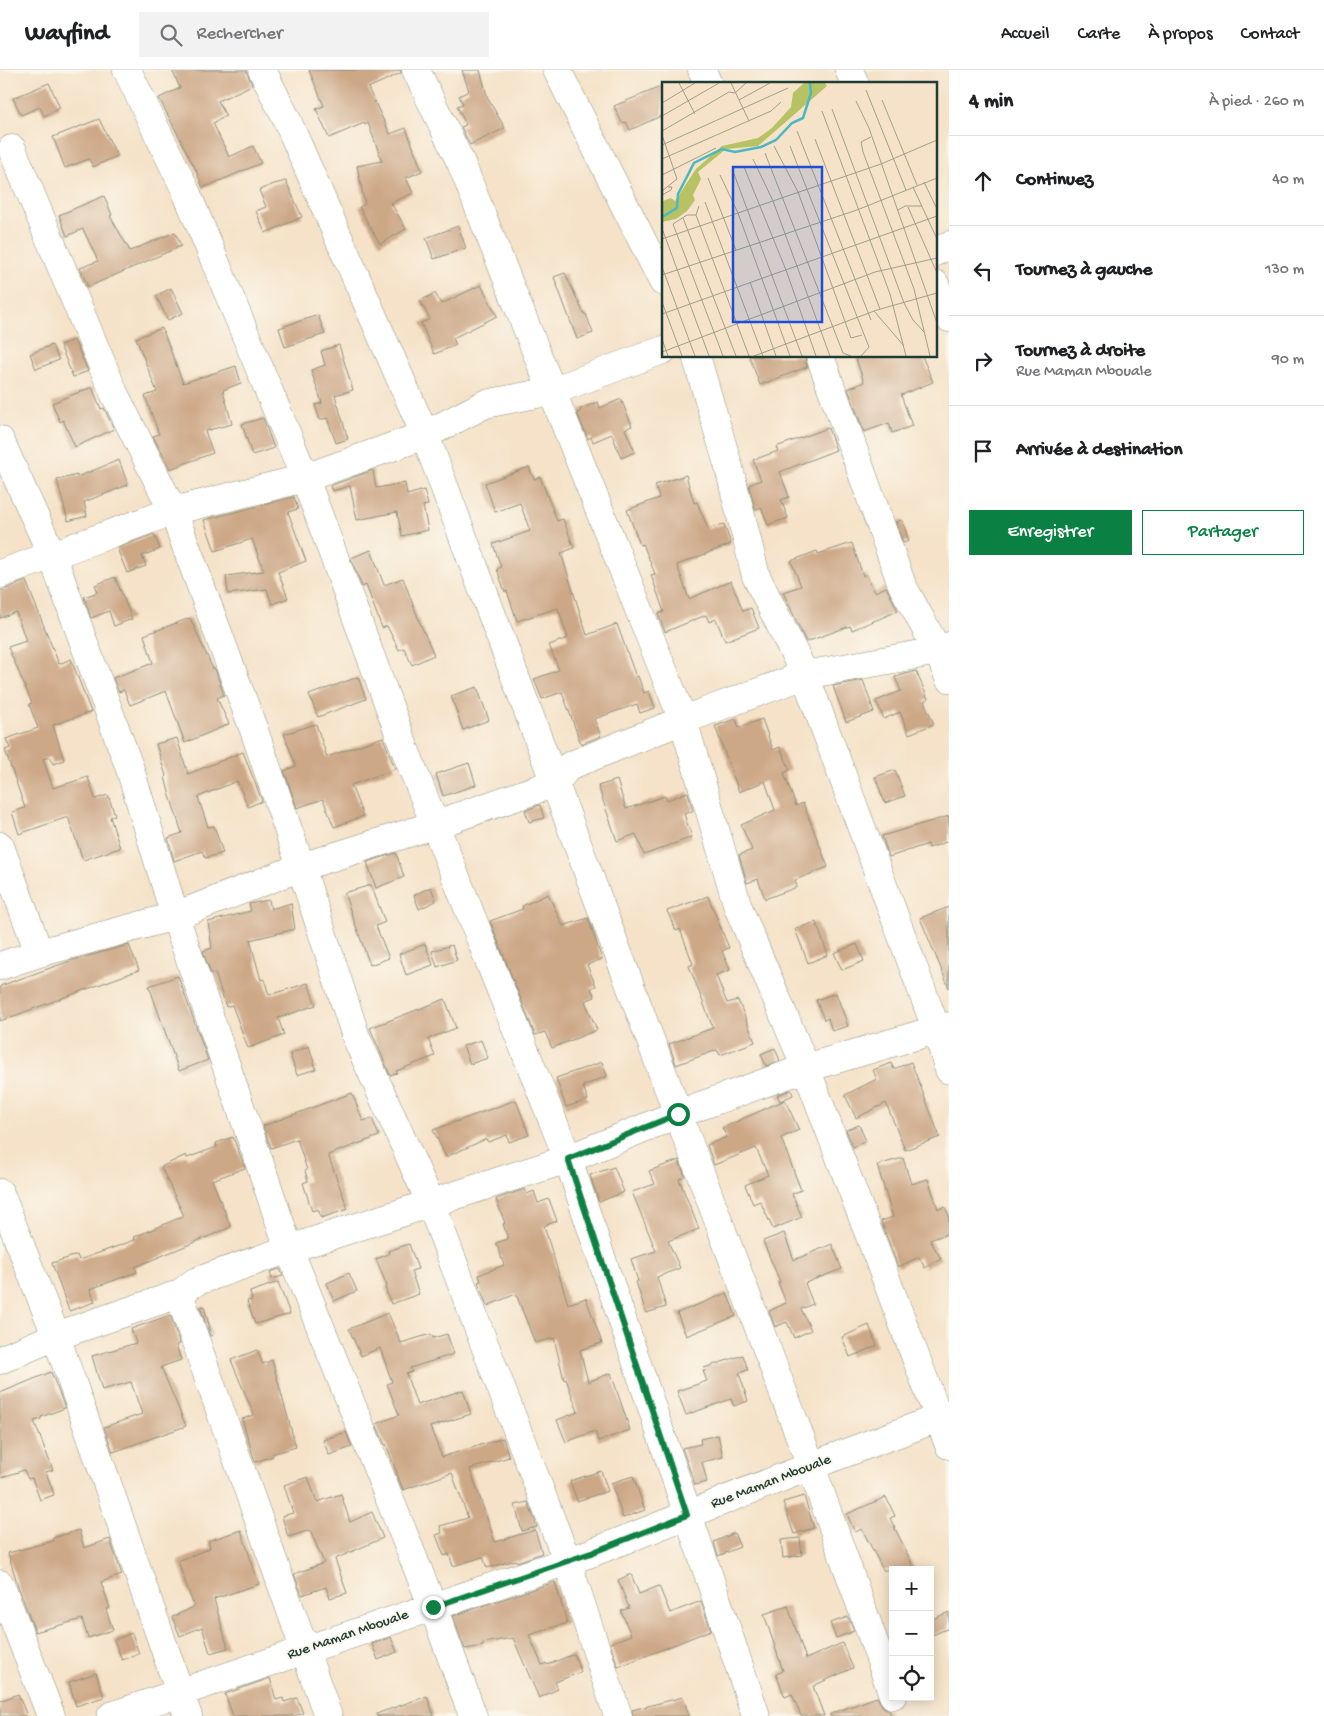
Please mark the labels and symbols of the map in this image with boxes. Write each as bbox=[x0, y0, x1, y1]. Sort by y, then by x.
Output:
inset map bbox=[662, 82, 936, 358]
route start bbox=[667, 1103, 690, 1126]
street label: Rue Maman Mbouale bbox=[708, 1451, 834, 1513]
route end bbox=[422, 1596, 445, 1619]
street label: Rue Maman Mbouale bbox=[285, 1606, 411, 1664]

